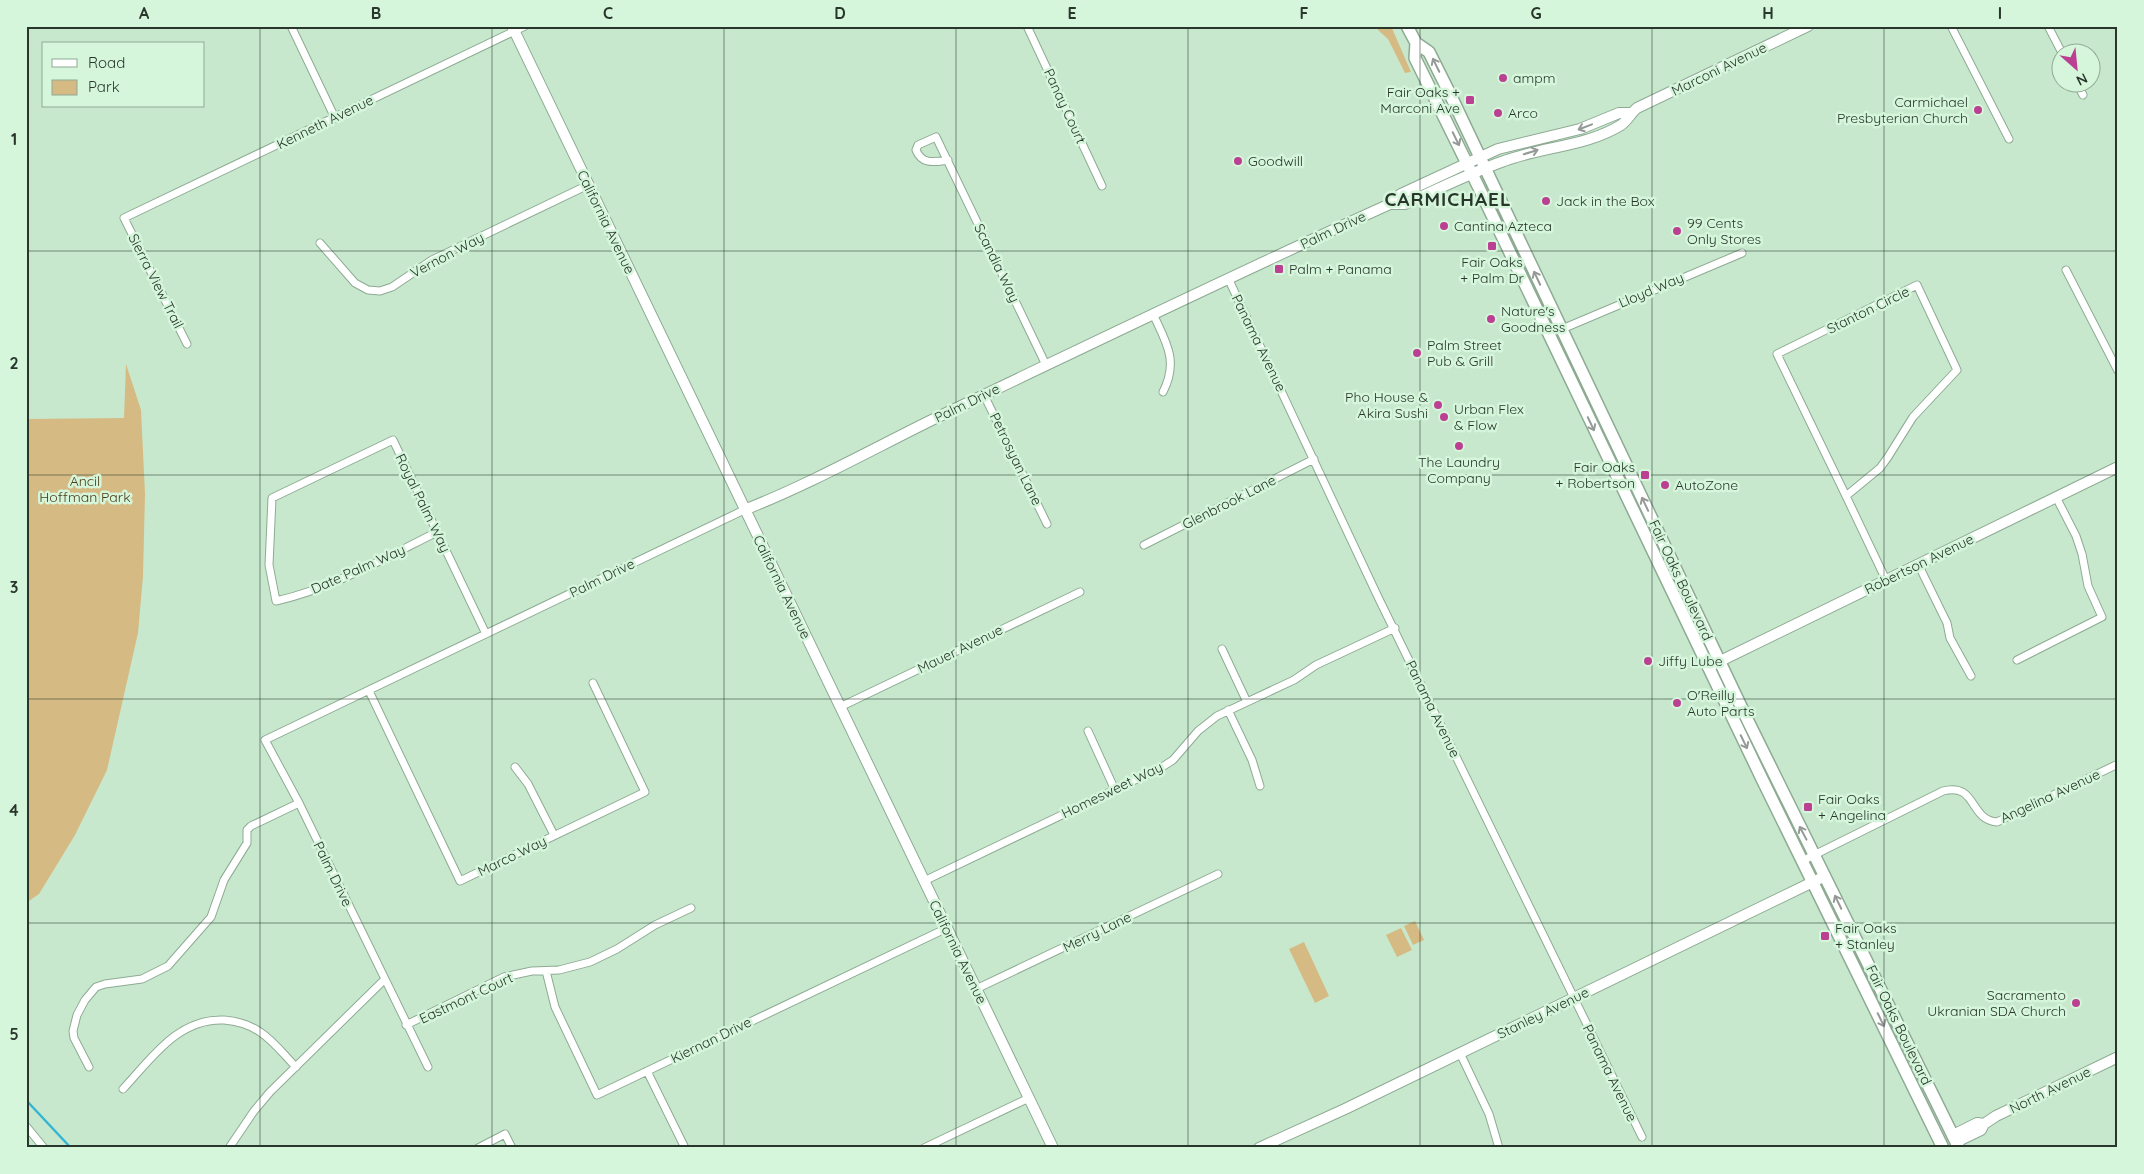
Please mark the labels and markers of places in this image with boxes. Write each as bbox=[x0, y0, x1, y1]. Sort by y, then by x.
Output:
place label: ampm bbox=[1513, 69, 1556, 87]
marker: ampm bbox=[1497, 72, 1509, 84]
place label: Fair Oaks + Marconi Ave bbox=[1380, 83, 1460, 117]
place label: Carmichael Presbyterian Church bbox=[1837, 93, 1968, 127]
marker: Fair Oaks + Marconi Ave bbox=[1464, 94, 1476, 106]
place label: Arco bbox=[1508, 104, 1538, 122]
marker: Carmichael Presbyterian Church bbox=[1972, 104, 1984, 116]
marker: Arco bbox=[1492, 107, 1504, 119]
place label: Goodwill bbox=[1248, 152, 1303, 170]
marker: Goodwill bbox=[1232, 155, 1244, 167]
place label: Jack in the Box bbox=[1556, 192, 1655, 210]
marker: Jack in the Box bbox=[1540, 195, 1552, 207]
place label: 99 Cents Only Stores bbox=[1687, 214, 1761, 248]
place label: Cantina Azteca bbox=[1454, 217, 1552, 235]
marker: Cantina Azteca bbox=[1438, 220, 1450, 232]
marker: 99 Cents Only Stores bbox=[1671, 225, 1683, 237]
marker: Fair Oaks + Palm Dr bbox=[1486, 240, 1498, 252]
place label: Fair Oaks + Palm Dr bbox=[1460, 253, 1524, 287]
place label: Palm + Panama bbox=[1289, 260, 1392, 278]
marker: Palm + Panama bbox=[1273, 263, 1285, 275]
place label: Nature's Goodness bbox=[1501, 302, 1565, 336]
marker: Nature's Goodness bbox=[1485, 313, 1497, 325]
place label: Palm Street Pub & Grill bbox=[1427, 336, 1502, 370]
marker: Palm Street Pub & Grill bbox=[1411, 347, 1423, 359]
place label: Pho House & Akira Sushi bbox=[1345, 388, 1428, 422]
marker: Pho House & Akira Sushi bbox=[1432, 399, 1444, 411]
place label: Urban Flex & Flow bbox=[1454, 400, 1524, 434]
marker: Urban Flex & Flow bbox=[1438, 411, 1450, 423]
marker: The Laundry Company bbox=[1453, 440, 1465, 452]
place label: The Laundry Company bbox=[1418, 453, 1500, 487]
place label: Fair Oaks + Robertson bbox=[1556, 458, 1635, 492]
marker: Fair Oaks + Robertson bbox=[1639, 469, 1651, 481]
place label: AutoZone bbox=[1675, 476, 1738, 494]
marker: AutoZone bbox=[1659, 479, 1671, 491]
place label: Jiffy Lube bbox=[1658, 652, 1723, 670]
marker: Jiffy Lube bbox=[1642, 655, 1654, 667]
place label: O'Reilly Auto Parts bbox=[1687, 686, 1755, 720]
marker: O'Reilly Auto Parts bbox=[1671, 697, 1683, 709]
place label: Fair Oaks + Angelina bbox=[1818, 790, 1886, 824]
marker: Fair Oaks + Angelina bbox=[1802, 801, 1814, 813]
place label: Fair Oaks + Stanley bbox=[1835, 919, 1897, 953]
marker: Fair Oaks + Stanley bbox=[1819, 930, 1831, 942]
place label: Sacramento Ukranian SDA Church bbox=[1927, 986, 2066, 1020]
marker: Sacramento Ukranian SDA Church bbox=[2070, 997, 2082, 1009]

